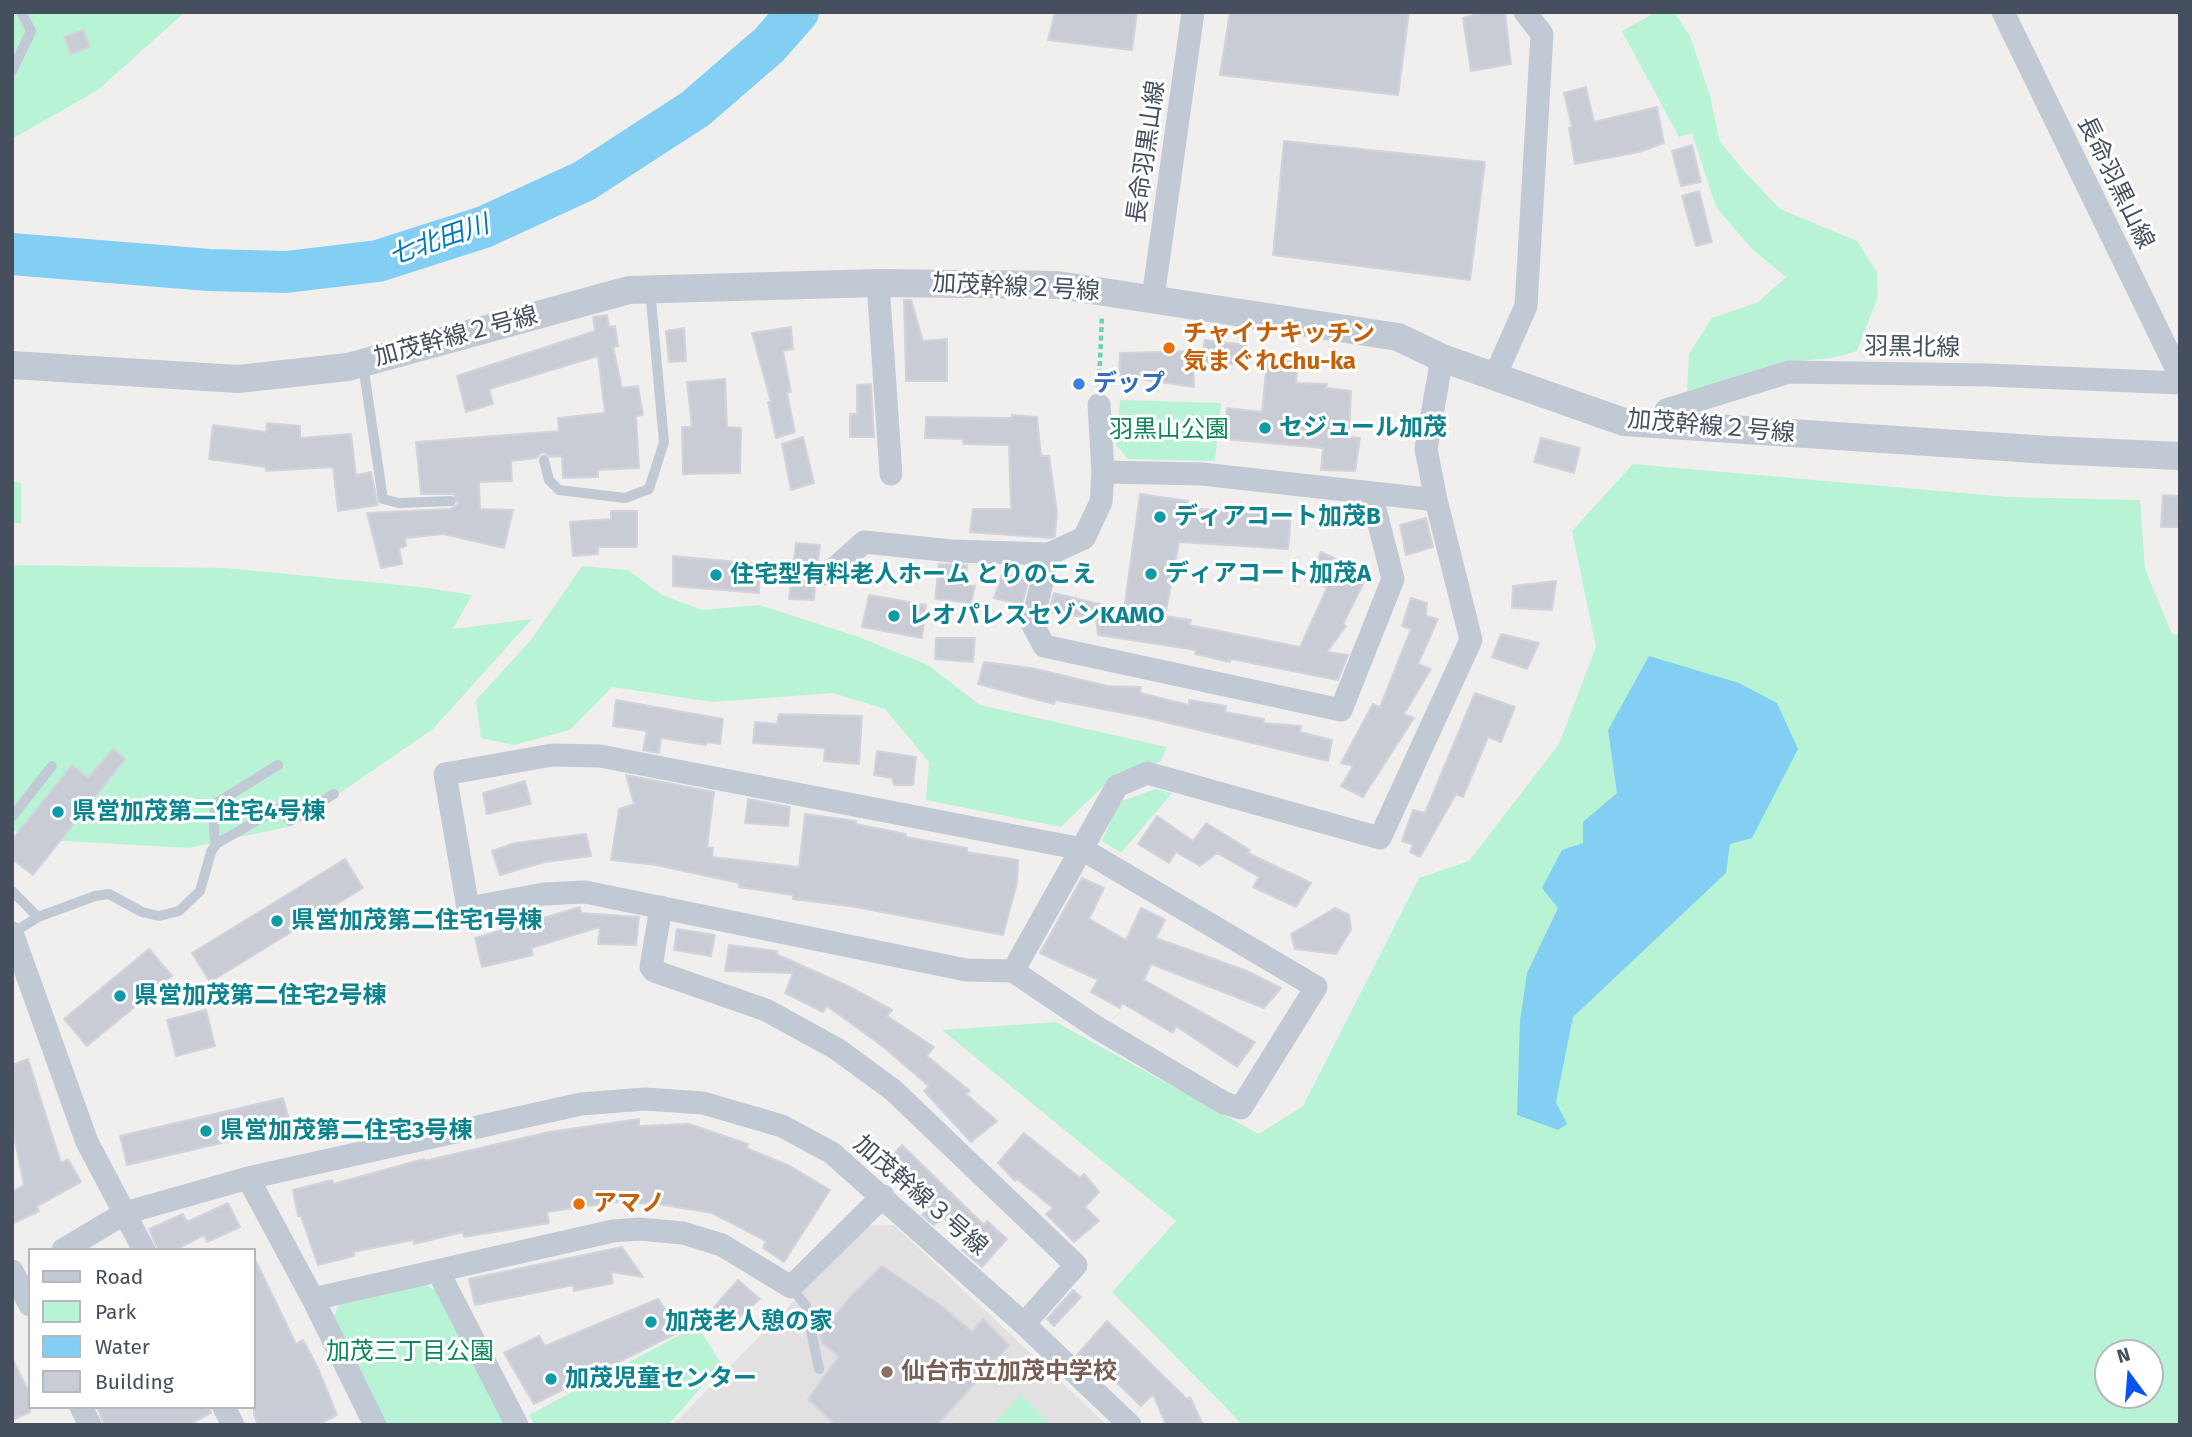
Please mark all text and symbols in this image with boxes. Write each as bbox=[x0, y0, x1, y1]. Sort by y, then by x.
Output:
street label: 長命羽黒山線 bbox=[1123, 79, 1171, 225]
street label: 長命羽黒山線 bbox=[2070, 112, 2160, 254]
water label: 七北田川 bbox=[385, 209, 493, 273]
street label: 加茂幹線２号線 bbox=[931, 269, 1101, 307]
street label: 加茂幹線２号線 bbox=[371, 301, 541, 373]
place label: チャイナキッチン 気まぐれChu-ka bbox=[1183, 320, 1375, 376]
street label: 羽黒北線 bbox=[1864, 333, 1960, 363]
marker: チャイナキッチン 気まぐれChu-ka bbox=[1161, 340, 1177, 356]
place label: デップ bbox=[1093, 370, 1165, 398]
marker: デップ bbox=[1071, 376, 1087, 392]
street label: 加茂幹線２号線 bbox=[1626, 405, 1796, 449]
place label: セジュール加茂 bbox=[1279, 414, 1447, 442]
park label: 羽黒山公園 bbox=[1109, 416, 1229, 444]
marker: セジュール加茂 bbox=[1257, 420, 1273, 436]
place label: ディアコート加茂B bbox=[1174, 503, 1381, 531]
marker: ディアコート加茂B bbox=[1152, 509, 1168, 525]
place label: ディアコート加茂A bbox=[1165, 560, 1371, 588]
place label: 住宅型有料老人ホーム とりのこえ bbox=[730, 561, 1096, 589]
marker: ディアコート加茂A bbox=[1143, 566, 1159, 582]
marker: 住宅型有料老人ホーム とりのこえ bbox=[708, 567, 724, 583]
place label: レオパレスセゾンKAMO bbox=[908, 602, 1165, 630]
marker: レオパレスセゾンKAMO bbox=[886, 608, 902, 624]
place label: 県営加茂第二住宅4号棟 bbox=[72, 798, 326, 826]
marker: 県営加茂第二住宅4号棟 bbox=[50, 804, 66, 820]
place label: 県営加茂第二住宅1号棟 bbox=[291, 907, 542, 935]
marker: 県営加茂第二住宅1号棟 bbox=[269, 913, 285, 929]
place label: 県営加茂第二住宅2号棟 bbox=[134, 982, 386, 1010]
marker: 県営加茂第二住宅2号棟 bbox=[112, 988, 128, 1004]
place label: 県営加茂第二住宅3号棟 bbox=[220, 1117, 472, 1145]
marker: 県営加茂第二住宅3号棟 bbox=[198, 1123, 214, 1139]
street label: 加茂幹線３号線 bbox=[847, 1130, 993, 1262]
place label: アマノ bbox=[593, 1190, 665, 1218]
marker: アマノ bbox=[571, 1196, 587, 1212]
legend bbox=[28, 1248, 256, 1409]
text: Road bbox=[95, 1264, 143, 1290]
text: Park bbox=[95, 1299, 136, 1325]
place label: 加茂老人憩の家 bbox=[665, 1308, 833, 1336]
marker: 加茂老人憩の家 bbox=[643, 1314, 659, 1330]
text: Water bbox=[95, 1334, 150, 1360]
park label: 加茂三丁目公園 bbox=[326, 1338, 494, 1366]
north arrow bbox=[2094, 1339, 2164, 1409]
text: N bbox=[2114, 1342, 2133, 1368]
place label: 仙台市立加茂中学校 bbox=[901, 1358, 1117, 1386]
marker: 仙台市立加茂中学校 bbox=[879, 1364, 895, 1380]
place label: 加茂児童センター bbox=[565, 1365, 757, 1393]
text: Building bbox=[95, 1369, 174, 1395]
marker: 加茂児童センター bbox=[543, 1371, 559, 1387]

